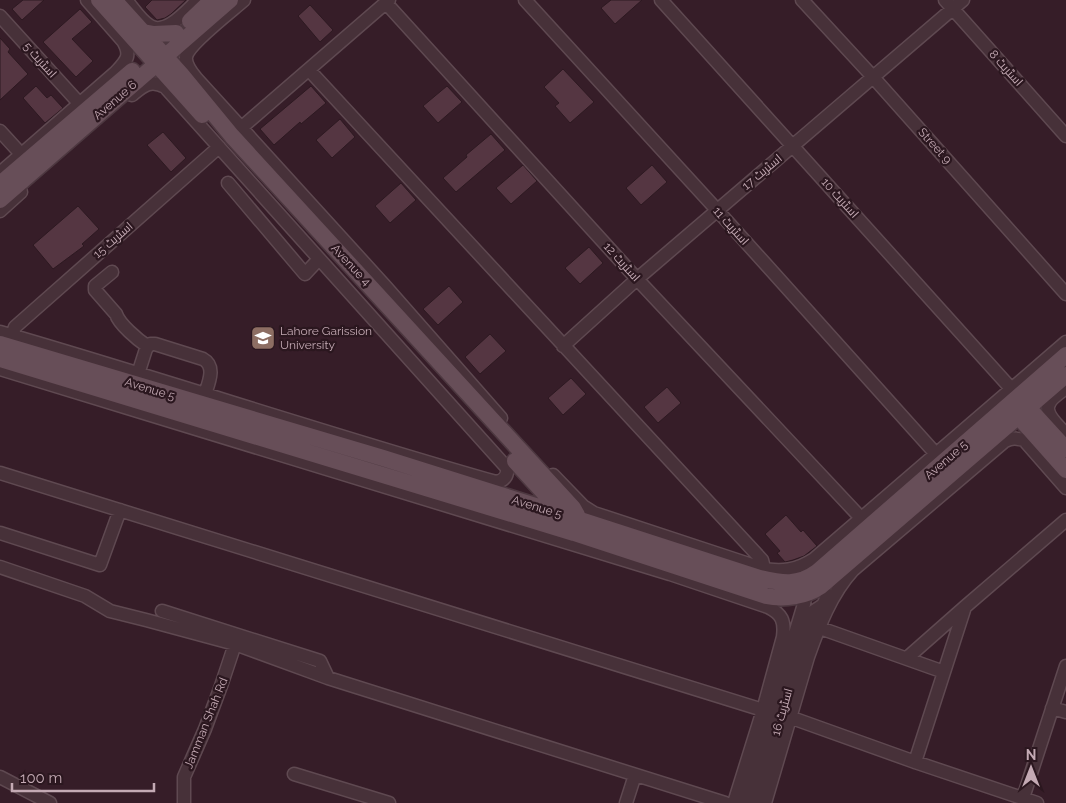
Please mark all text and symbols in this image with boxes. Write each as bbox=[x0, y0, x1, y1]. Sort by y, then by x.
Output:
street label: اسٹریٹ 5 bbox=[20, 39, 60, 81]
street label: اسٹریٹ 8 bbox=[986, 47, 1026, 89]
street label: Avenue 6 bbox=[91, 78, 139, 122]
street label: Street 9 bbox=[915, 125, 955, 167]
street label: اسٹریٹ 17 bbox=[739, 151, 785, 193]
street label: اسٹریٹ 10 bbox=[818, 175, 862, 221]
street label: اسٹریٹ 11 bbox=[710, 204, 752, 248]
street label: اسٹریٹ 15 bbox=[90, 219, 136, 261]
street label: اسٹریٹ 12 bbox=[601, 240, 643, 284]
street label: Avenue 4 bbox=[328, 241, 374, 289]
place label: Lahore Garission University bbox=[280, 324, 372, 352]
school or university icon: Lahore Garission University bbox=[250, 325, 276, 351]
street label: Avenue 5 bbox=[123, 375, 177, 403]
street label: Avenue 5 bbox=[922, 437, 970, 482]
street label: Avenue 5 bbox=[510, 493, 564, 521]
street label: Jamman Shah Rd bbox=[181, 675, 231, 771]
street label: اسٹریٹ 16 bbox=[769, 687, 795, 737]
north arrow bbox=[1006, 743, 1056, 793]
text: N bbox=[1026, 747, 1036, 763]
scale bar bbox=[12, 760, 155, 792]
text: 100 m bbox=[20, 769, 62, 787]

